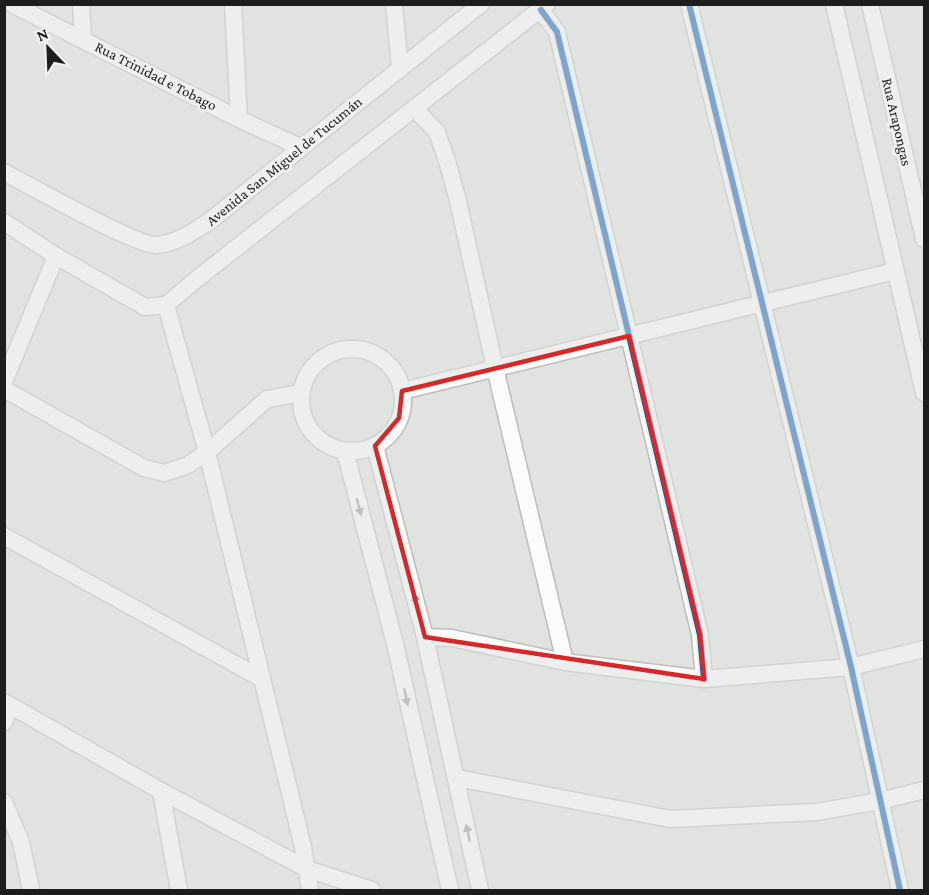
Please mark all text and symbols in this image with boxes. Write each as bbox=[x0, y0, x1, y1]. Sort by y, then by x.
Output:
north arrow bbox=[18, 18, 78, 78]
text: N bbox=[34, 25, 51, 45]
street label: Rua Trinidad e Tobago bbox=[92, 38, 220, 115]
street label: Rua Arapongas bbox=[878, 76, 915, 168]
street label: Avenida San Miguel de Tucumán bbox=[203, 93, 366, 230]
one-way arrow bbox=[355, 498, 365, 517]
one-way arrow bbox=[410, 593, 420, 611]
one-way arrow bbox=[402, 687, 412, 706]
one-way arrow bbox=[463, 824, 472, 843]

